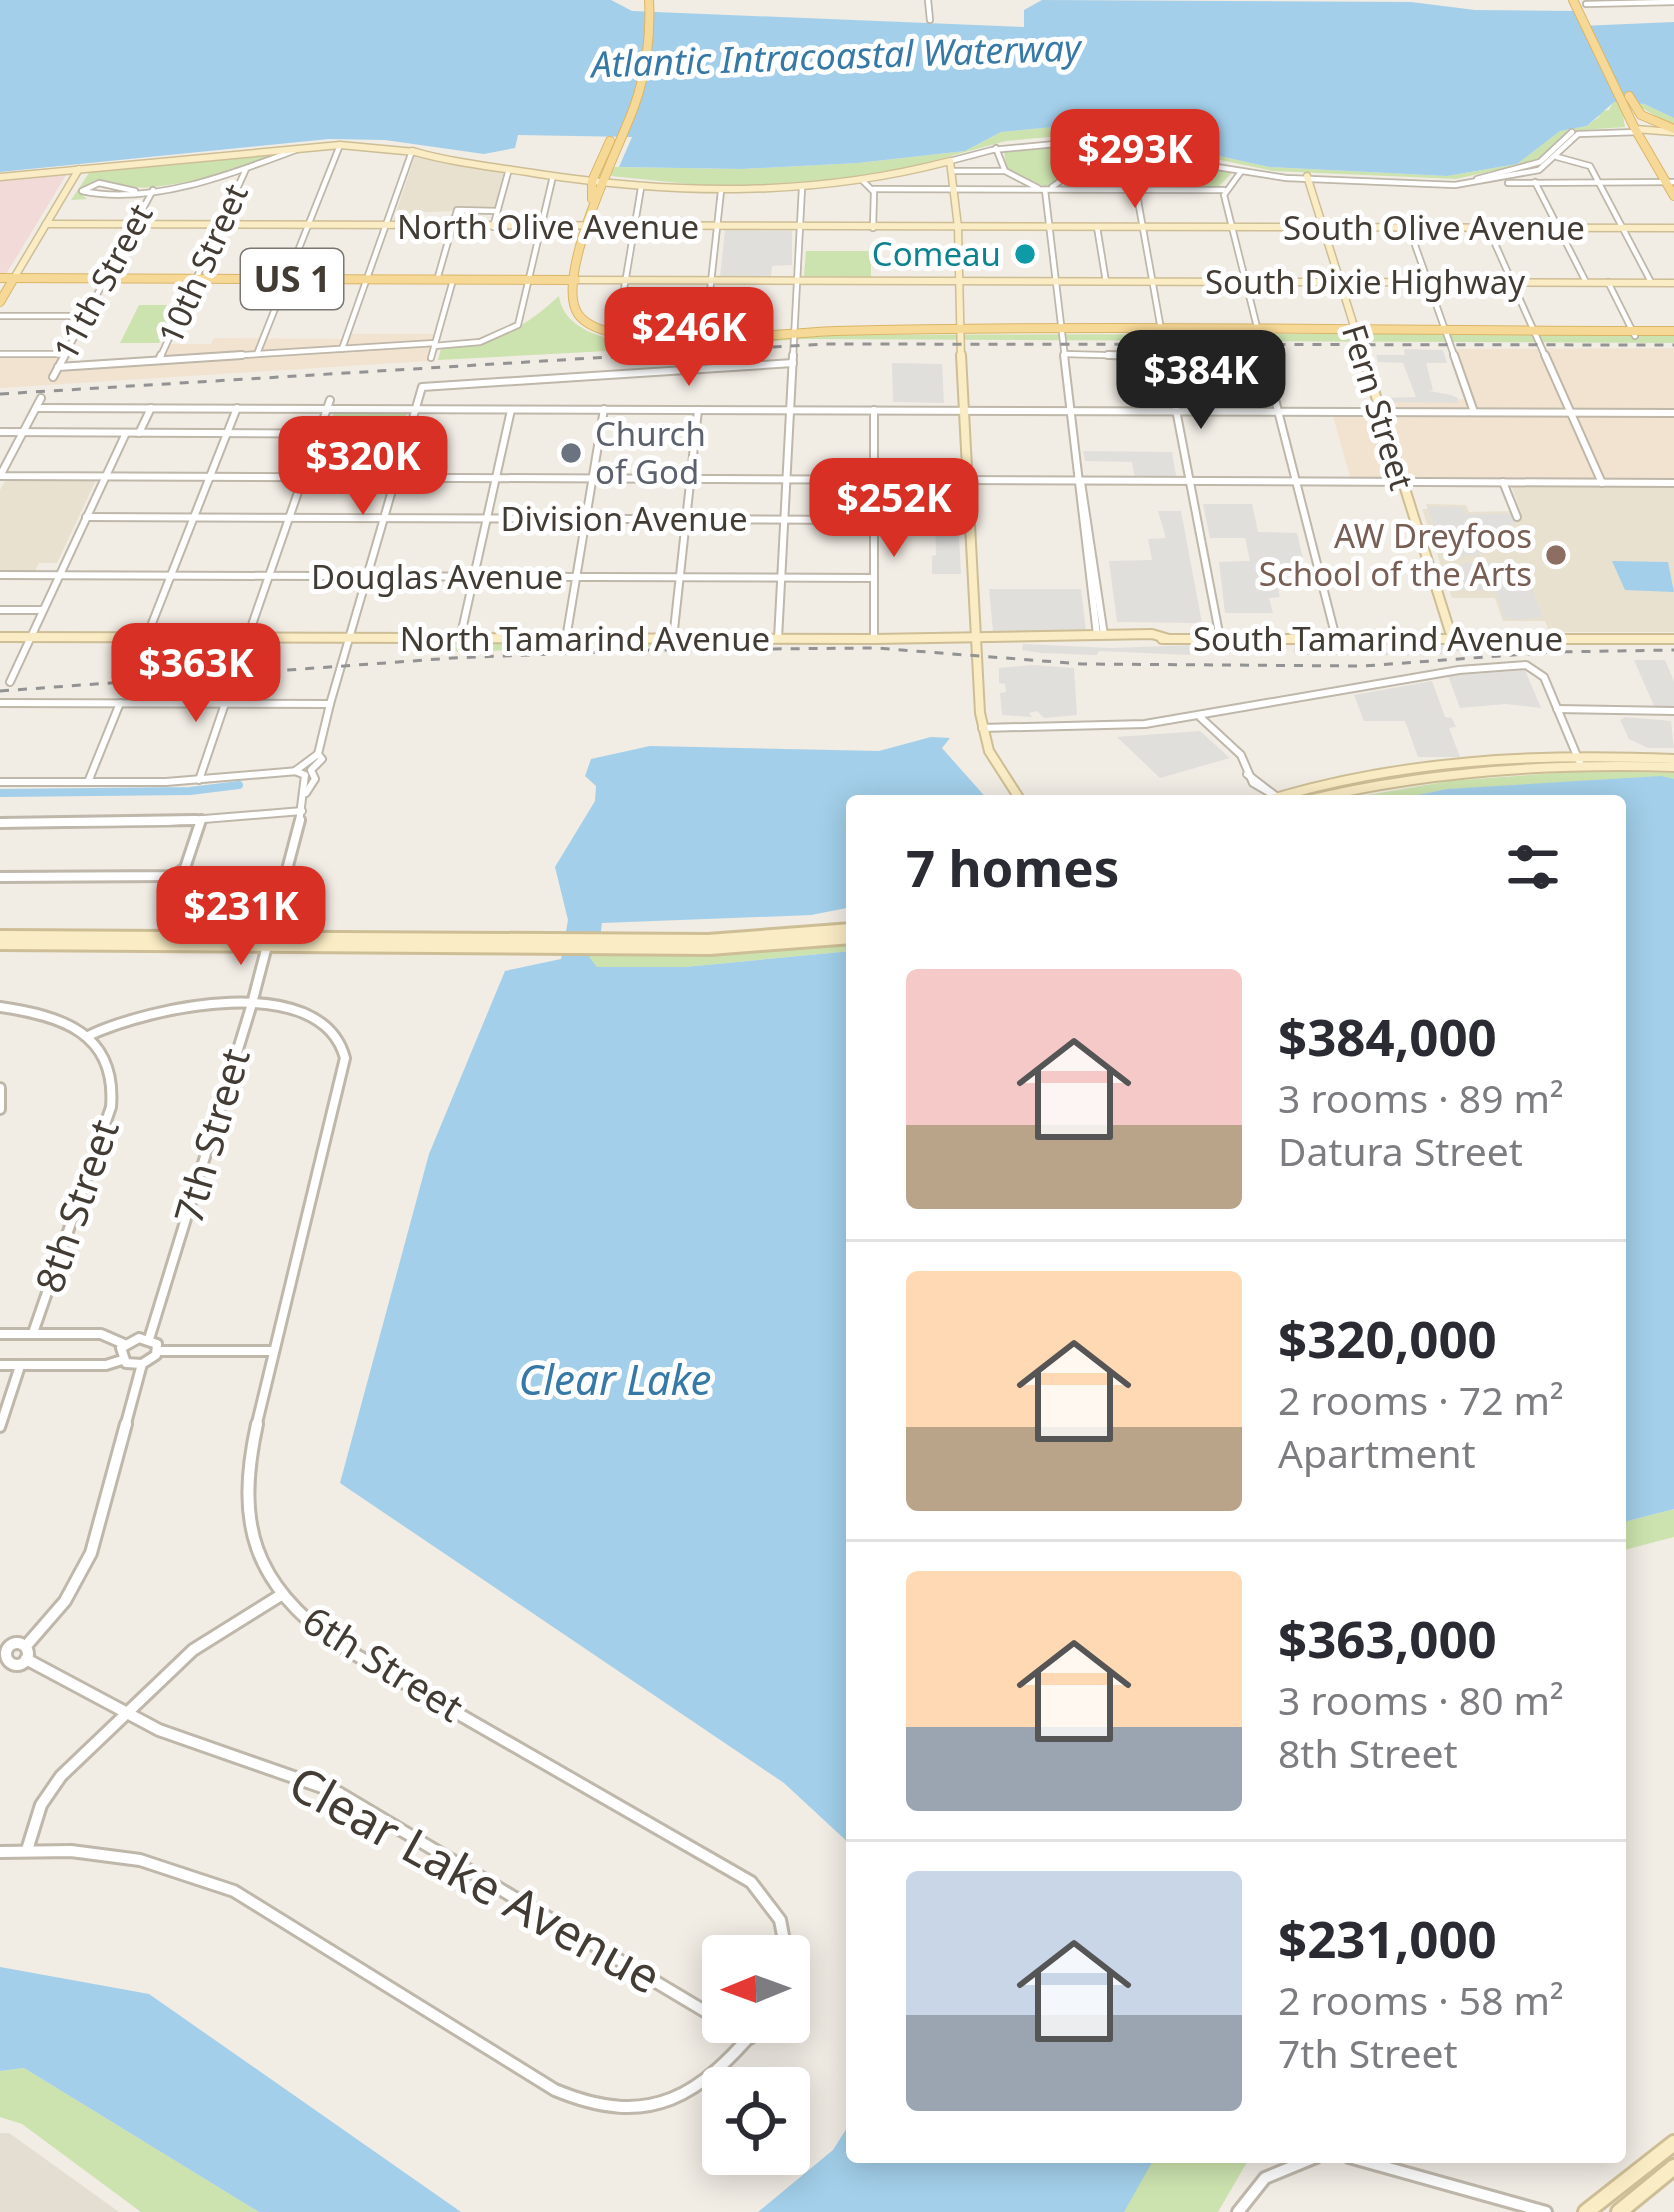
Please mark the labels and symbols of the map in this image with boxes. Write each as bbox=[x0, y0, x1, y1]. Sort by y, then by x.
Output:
water label: Atlantic Intracoastal Waterway bbox=[587, 22, 1084, 89]
pin: $293K bbox=[1051, 109, 1219, 211]
street label: 10th Street bbox=[147, 177, 258, 351]
street label: 11th Street bbox=[43, 196, 163, 368]
street label: North Olive Avenue bbox=[397, 204, 699, 249]
street label: South Olive Avenue bbox=[1283, 205, 1585, 250]
place label: Comeau bbox=[872, 231, 1001, 276]
marker: Comeau bbox=[1012, 241, 1038, 267]
road number: US 1 bbox=[241, 249, 343, 309]
street label: South Dixie Highway bbox=[1205, 259, 1525, 304]
pin: $246K bbox=[605, 287, 773, 389]
street label: Fern Street bbox=[1332, 319, 1425, 495]
pin: $384K bbox=[1117, 330, 1285, 432]
place label: Church of God bbox=[595, 411, 706, 494]
pin: $320K bbox=[279, 416, 447, 518]
marker: Church of God bbox=[558, 440, 584, 466]
pin: $252K bbox=[810, 458, 978, 560]
street label: Division Avenue bbox=[500, 496, 748, 541]
place label: AW Dreyfoos School of the Arts bbox=[1259, 513, 1532, 596]
marker: AW Dreyfoos School of the Arts bbox=[1543, 542, 1569, 568]
street label: Douglas Avenue bbox=[311, 554, 563, 599]
street label: North Tamarind Avenue bbox=[400, 616, 770, 661]
street label: South Tamarind Avenue bbox=[1193, 616, 1563, 661]
pin: $363K bbox=[112, 623, 280, 725]
pin: $231K bbox=[157, 866, 325, 968]
street label: 7th Street bbox=[160, 1042, 261, 1229]
street label: 8th Street bbox=[21, 1112, 130, 1299]
water label: Clear Lake bbox=[519, 1350, 711, 1407]
street label: 6th Street bbox=[294, 1593, 474, 1733]
street label: Clear Lake Avenue bbox=[279, 1750, 673, 2008]
north arrow bbox=[702, 1935, 810, 2043]

